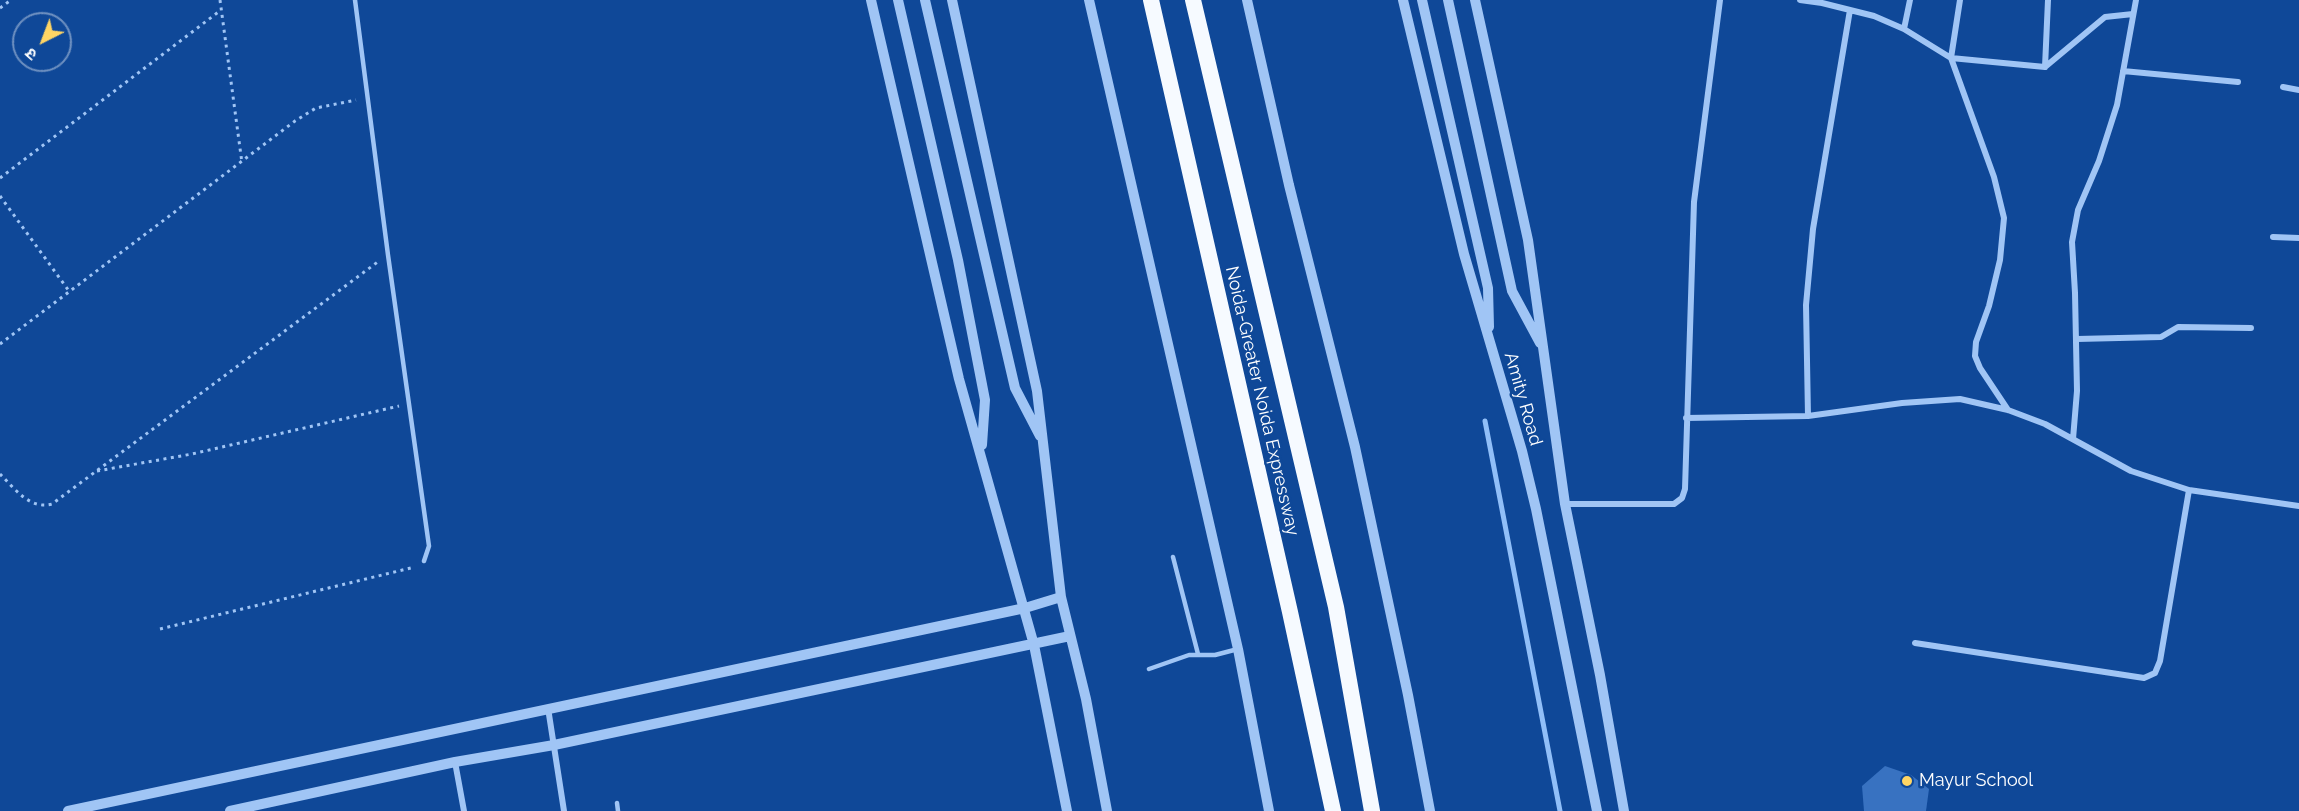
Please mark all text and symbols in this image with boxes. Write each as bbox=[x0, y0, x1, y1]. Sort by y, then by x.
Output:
north arrow bbox=[12, 12, 72, 72]
text: उ bbox=[21, 44, 41, 64]
street label: Noida-Greater Noida Expressway bbox=[1220, 264, 1304, 538]
street label: Amity Road bbox=[1499, 350, 1547, 448]
place label: Mayur School bbox=[1919, 770, 2033, 792]
marker: Mayur School bbox=[1900, 774, 1914, 788]

